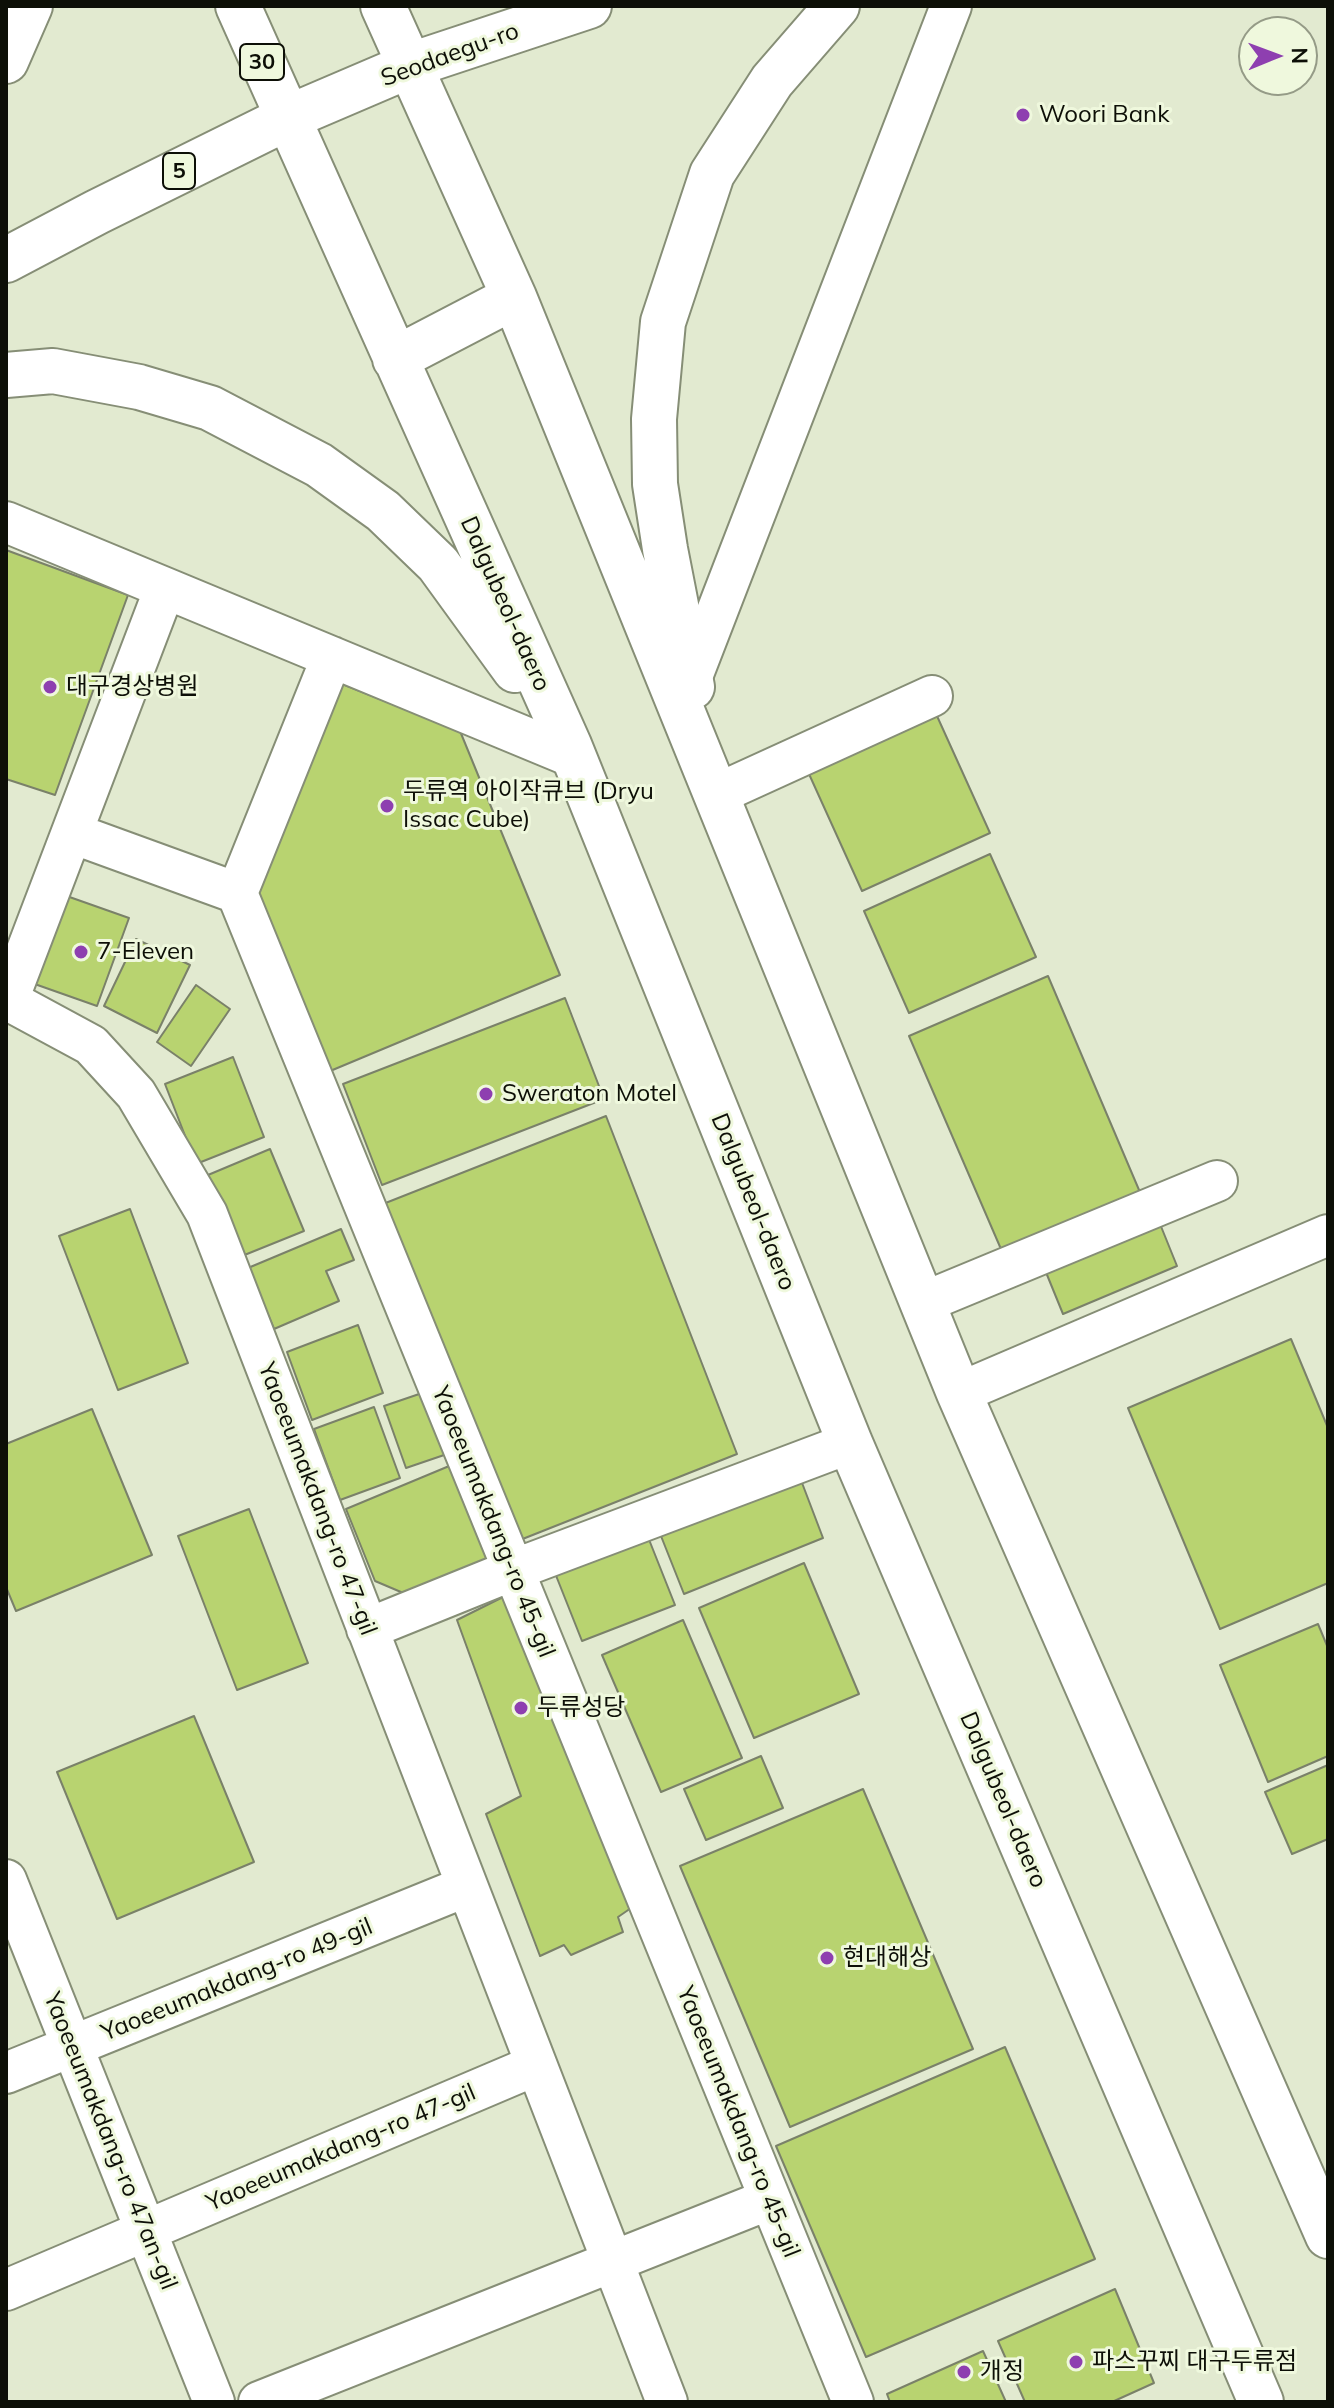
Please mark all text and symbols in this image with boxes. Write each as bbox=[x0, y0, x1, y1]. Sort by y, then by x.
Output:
north arrow bbox=[1238, 16, 1318, 96]
street label: Seodaegu-ro bbox=[377, 17, 523, 93]
road number: 30 bbox=[240, 44, 284, 80]
text: N bbox=[1286, 47, 1314, 64]
place label: Woori Bank bbox=[1039, 101, 1170, 129]
marker: Woori Bank bbox=[1014, 106, 1032, 124]
road number: 5 bbox=[163, 153, 195, 189]
street label: Dalgubeol-daero bbox=[454, 512, 556, 696]
place label: 대구경상병원 bbox=[66, 673, 198, 701]
marker: 대구경상병원 bbox=[41, 678, 59, 696]
place label: 두류역 아이작큐브 (Dryu Issac Cube) bbox=[403, 778, 654, 834]
marker: 두류역 아이작큐브 (Dryu Issac Cube) bbox=[378, 797, 396, 815]
place label: 7-Eleven bbox=[97, 938, 194, 966]
marker: 7-Eleven bbox=[72, 943, 90, 961]
place label: Sweraton Motel bbox=[502, 1080, 677, 1108]
marker: Sweraton Motel bbox=[477, 1085, 495, 1103]
street label: Dalgubeol-daero bbox=[704, 1109, 802, 1295]
street label: Yaoeeumakdang-ro 47-gil bbox=[252, 1359, 382, 1639]
street label: Yaoeeumakdang-ro 45-gil bbox=[425, 1382, 561, 1662]
place label: 두류성당 bbox=[537, 1694, 625, 1722]
marker: 두류성당 bbox=[512, 1699, 530, 1717]
street label: Dalgubeol-daero bbox=[953, 1708, 1053, 1892]
street label: Yaoeeumakdang-ro 49-gil bbox=[97, 1912, 377, 2048]
place label: 현대해상 bbox=[843, 1944, 931, 1972]
marker: 현대해상 bbox=[818, 1949, 836, 1967]
street label: Yaoeeumakdang-ro 45-gil bbox=[670, 1982, 806, 2262]
street label: Yaoeeumakdang-ro 47an-gil bbox=[37, 1988, 183, 2294]
street label: Yaoeeumakdang-ro 47-gil bbox=[202, 2078, 480, 2218]
place label: 파스꾸찌 대구두류점 bbox=[1092, 2348, 1297, 2376]
marker: 파스꾸찌 대구두류점 bbox=[1067, 2353, 1085, 2371]
place label: 개정 bbox=[980, 2358, 1024, 2386]
marker: 개정 bbox=[955, 2363, 973, 2381]

